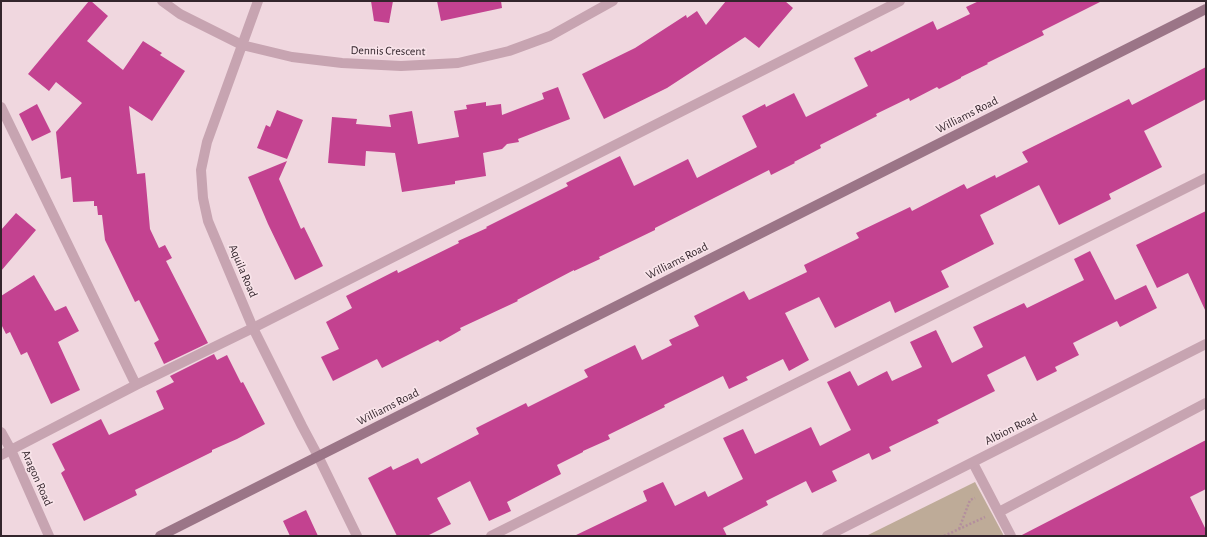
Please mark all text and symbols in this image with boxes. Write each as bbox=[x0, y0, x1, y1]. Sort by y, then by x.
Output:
street label: Dennis Crescent bbox=[350, 43, 426, 59]
street label: Williams Road bbox=[934, 93, 1000, 137]
street label: Williams Road bbox=[644, 239, 710, 283]
street label: Aquila Road bbox=[225, 242, 261, 300]
street label: Williams Road bbox=[355, 385, 421, 429]
street label: Albion Road bbox=[982, 410, 1040, 448]
street label: Aragon Road bbox=[18, 448, 56, 508]

